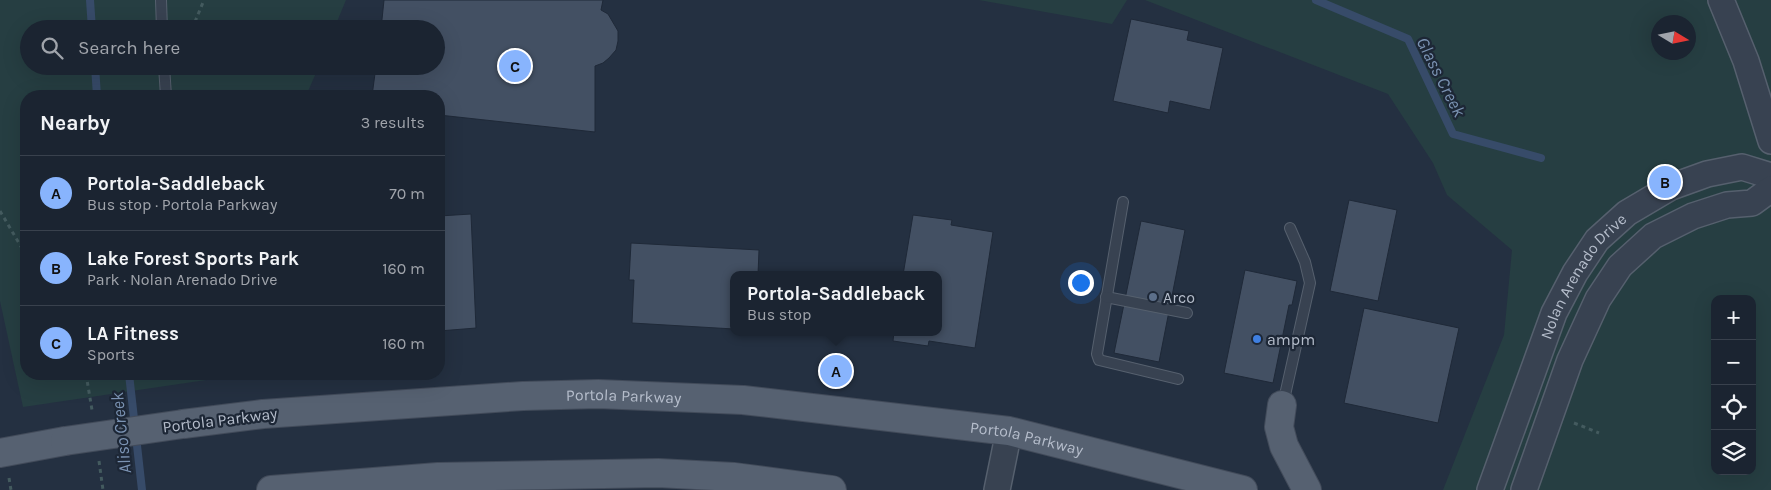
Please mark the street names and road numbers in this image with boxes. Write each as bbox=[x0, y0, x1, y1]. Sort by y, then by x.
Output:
street label: Nolan Arenado Drive bbox=[1536, 209, 1630, 342]
street label: Portola Parkway bbox=[566, 384, 682, 407]
street label: Portola Parkway bbox=[161, 403, 279, 436]
street label: Portola Parkway bbox=[969, 417, 1086, 459]

